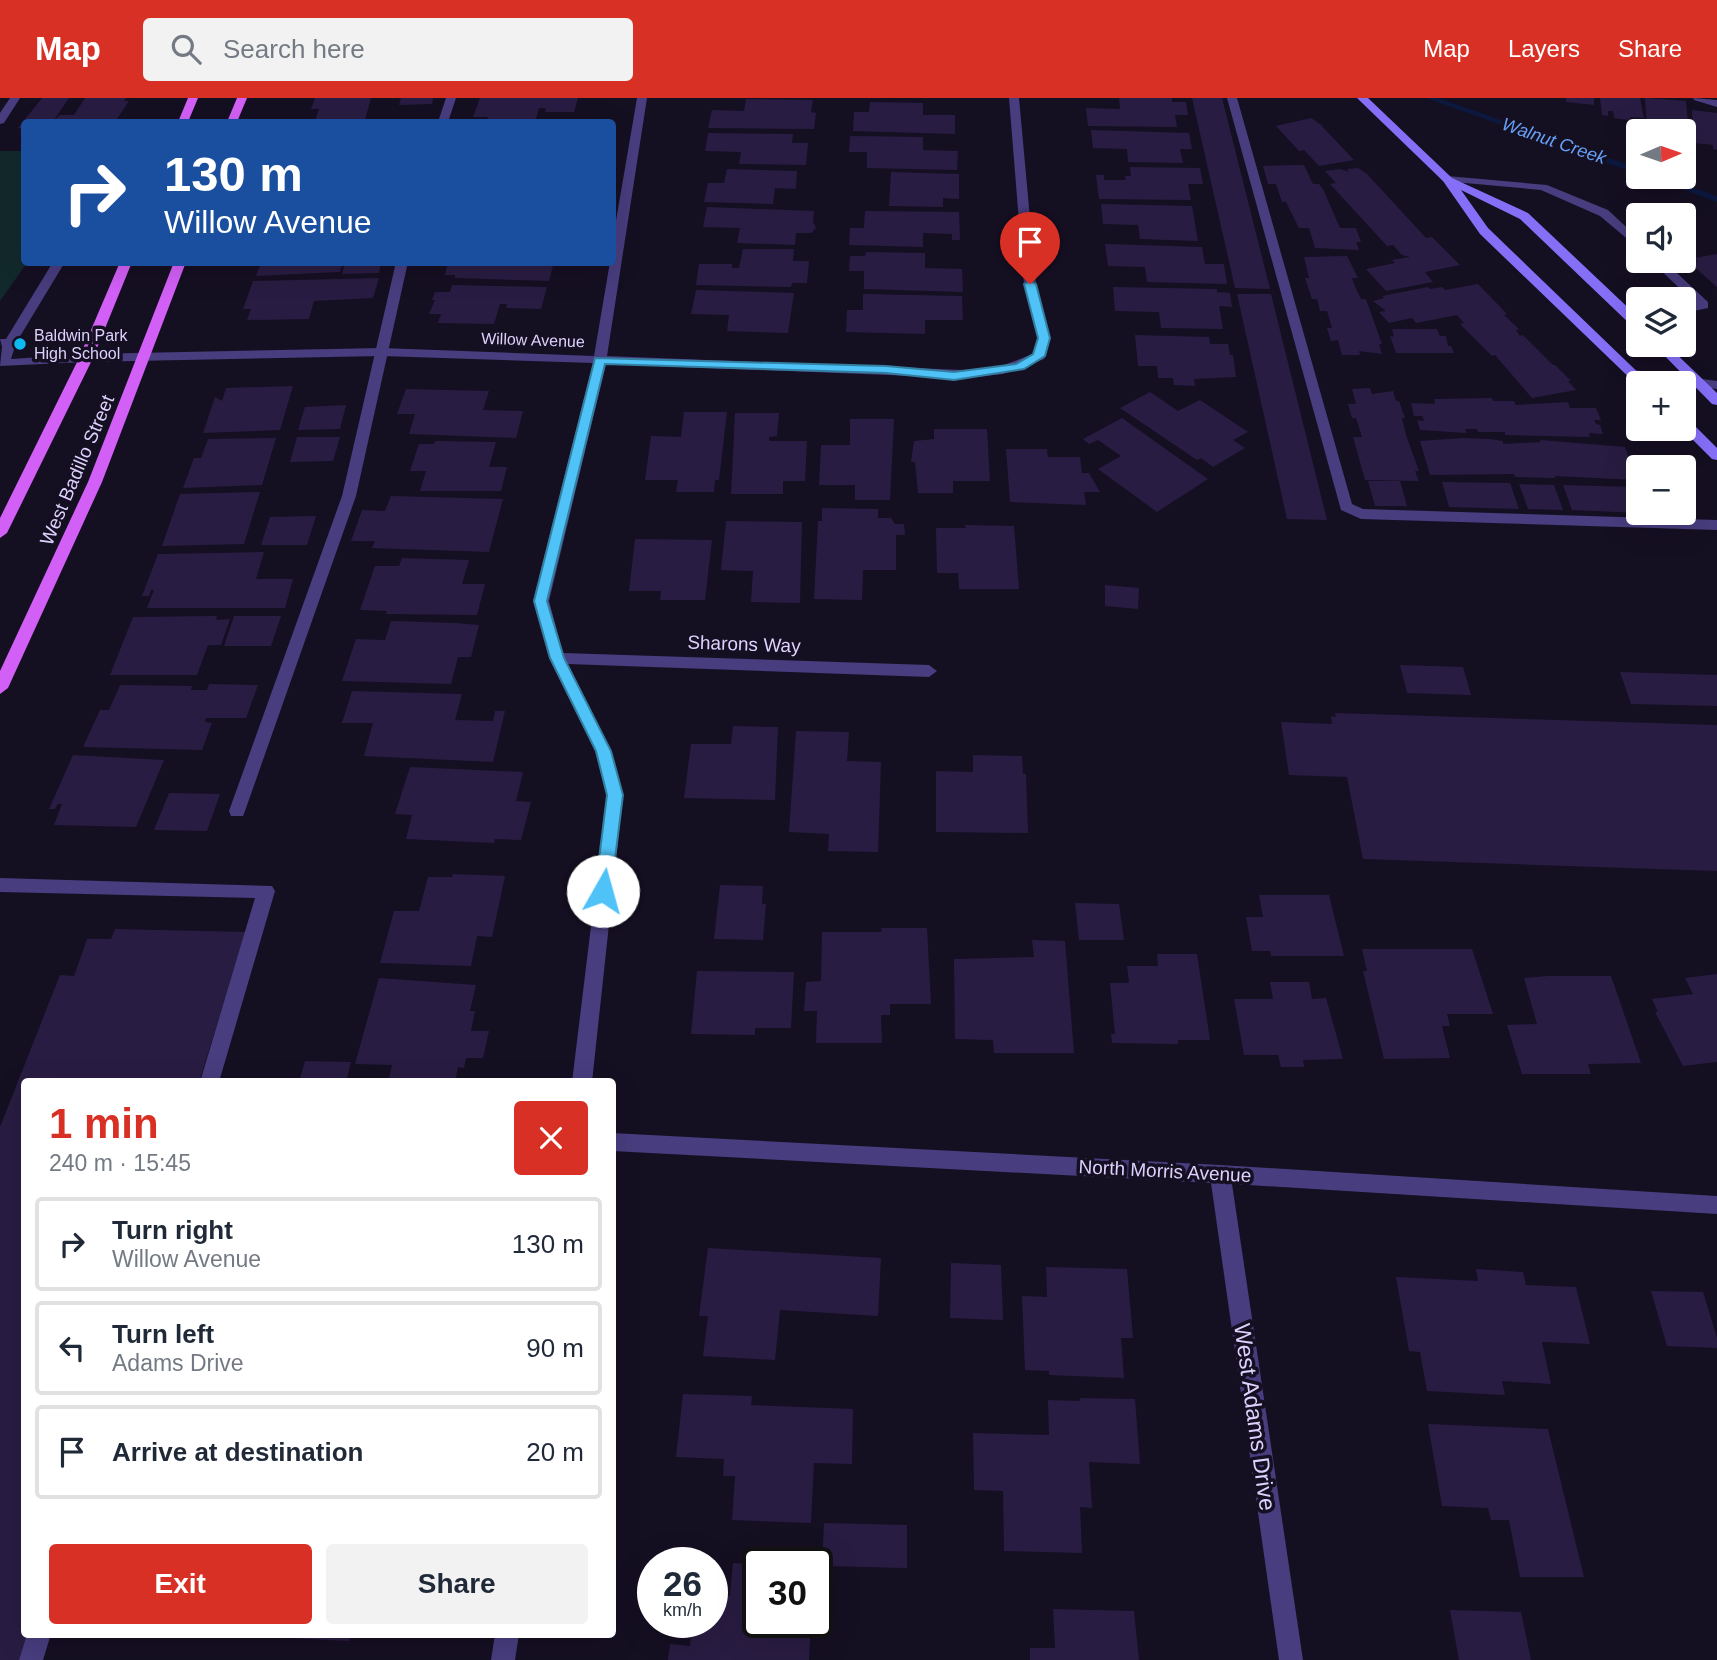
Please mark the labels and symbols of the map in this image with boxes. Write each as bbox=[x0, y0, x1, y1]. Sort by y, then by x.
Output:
water label: Walnut Creek bbox=[1499, 114, 1610, 168]
north arrow bbox=[1626, 119, 1696, 189]
pin bbox=[1000, 212, 1060, 284]
place label: Baldwin Park High School bbox=[34, 327, 128, 362]
street label: Willow Avenue bbox=[481, 330, 585, 350]
marker: Baldwin Park High School bbox=[12, 336, 28, 352]
street label: West Badillo Street bbox=[36, 391, 118, 548]
street label: Sharons Way bbox=[687, 632, 802, 656]
position arrow bbox=[566, 854, 640, 928]
street label: North Morris Avenue bbox=[1078, 1156, 1252, 1186]
street label: West Adams Drive bbox=[1229, 1322, 1281, 1512]
speed limit sign: 30 bbox=[742, 1547, 833, 1638]

